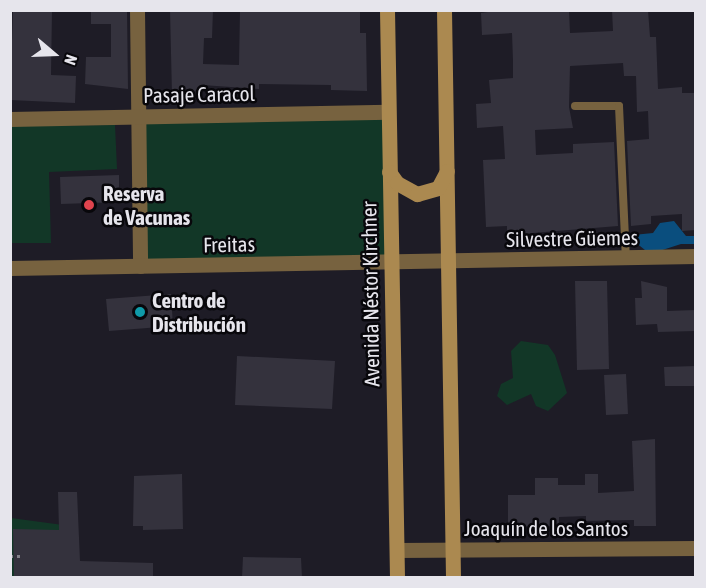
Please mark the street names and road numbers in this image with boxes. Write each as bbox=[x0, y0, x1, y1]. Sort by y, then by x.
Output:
street label: Pasaje Caracol bbox=[143, 80, 255, 108]
street label: Avenida Néstor Kirchner bbox=[356, 201, 384, 387]
street label: Silvestre Güemes bbox=[506, 224, 638, 252]
street label: Freitas bbox=[203, 231, 255, 257]
street label: Joaquín de los Santos bbox=[464, 515, 628, 541]

